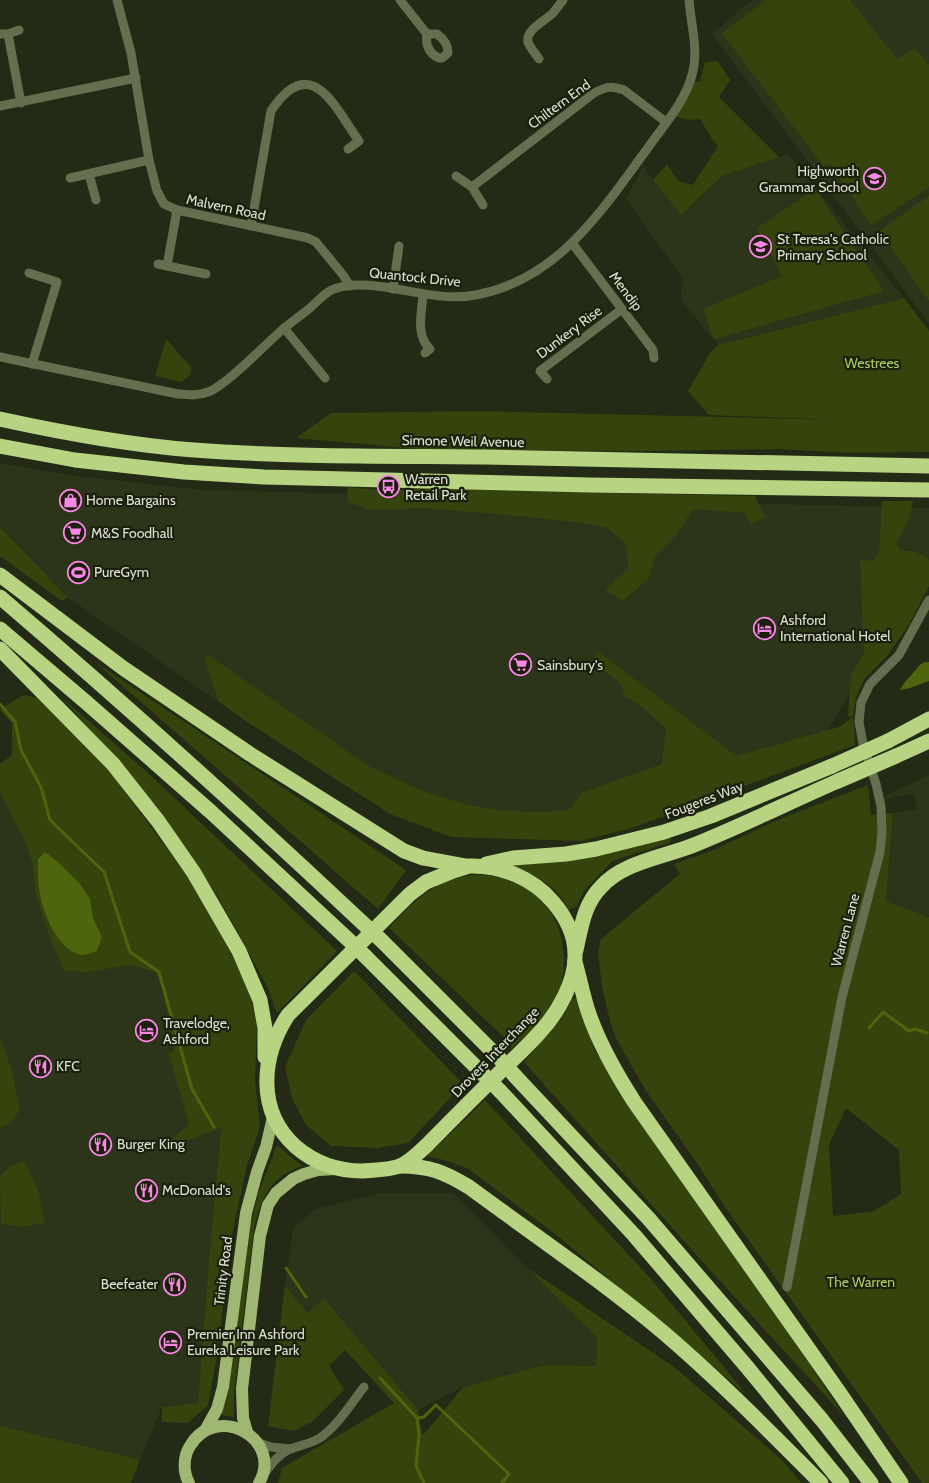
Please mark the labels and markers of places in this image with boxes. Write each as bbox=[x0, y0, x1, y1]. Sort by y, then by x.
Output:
place label: Highworth Grammar School bbox=[759, 162, 860, 196]
school or university icon: Highworth Grammar School bbox=[863, 167, 887, 191]
place label: St Teresa's Catholic Primary School bbox=[777, 230, 889, 264]
school or university icon: St Teresa's Catholic Primary School bbox=[749, 235, 773, 259]
place label: Warren Retail Park bbox=[405, 470, 467, 504]
bus stop icon: Warren Retail Park bbox=[377, 475, 401, 499]
shop icon: Home Bargains bbox=[58, 488, 82, 512]
place label: Home Bargains bbox=[86, 491, 176, 509]
supermarket icon: M&S Foodhall bbox=[63, 521, 87, 545]
place label: M&S Foodhall bbox=[91, 524, 174, 542]
sports icon: PureGym bbox=[66, 560, 90, 584]
place label: PureGym bbox=[94, 563, 149, 581]
place label: Ashford International Hotel bbox=[780, 611, 891, 645]
hotel icon: Ashford International Hotel bbox=[752, 616, 776, 640]
supermarket icon: Sainsbury's bbox=[509, 653, 533, 677]
place label: Sainsbury's bbox=[537, 656, 603, 674]
place label: Travelodge, Ashford bbox=[163, 1014, 230, 1048]
hotel icon: Travelodge, Ashford bbox=[135, 1019, 159, 1043]
restaurant icon: KFC bbox=[28, 1054, 52, 1078]
place label: KFC bbox=[56, 1057, 80, 1075]
restaurant icon: Burger King bbox=[89, 1132, 113, 1156]
place label: Burger King bbox=[117, 1135, 186, 1153]
restaurant icon: McDonald's bbox=[134, 1178, 158, 1202]
place label: McDonald's bbox=[162, 1181, 231, 1199]
restaurant icon: Beefeater bbox=[162, 1272, 186, 1296]
place label: Beefeater bbox=[101, 1275, 159, 1293]
place label: Premier Inn Ashford Eureka Leisure Park bbox=[187, 1325, 305, 1359]
hotel icon: Premier Inn Ashford Eureka Leisure Park bbox=[159, 1330, 183, 1354]

